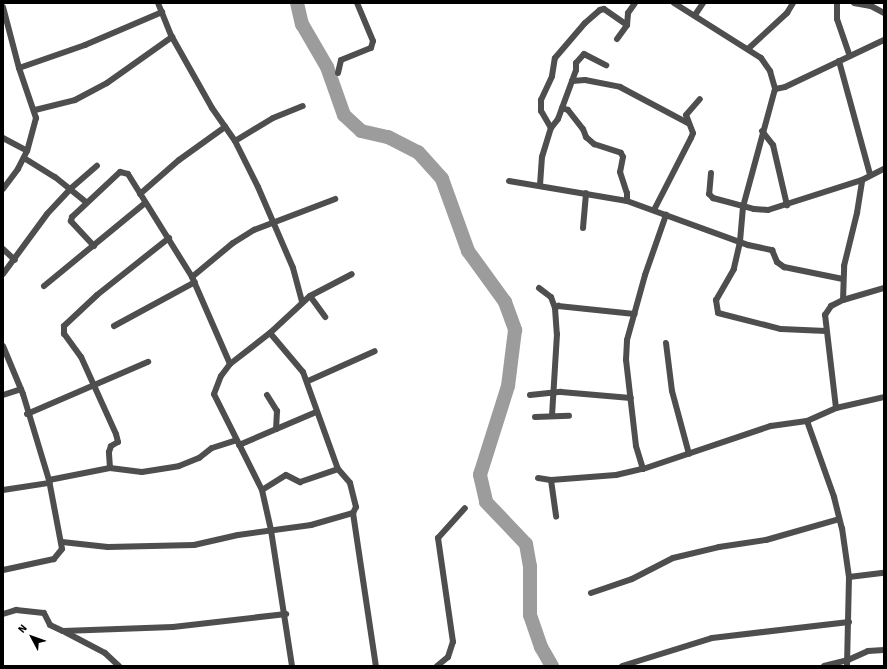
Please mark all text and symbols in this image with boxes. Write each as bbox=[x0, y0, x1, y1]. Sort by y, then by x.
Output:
north arrow bbox=[12, 617, 52, 657]
text: N bbox=[14, 621, 31, 636]

